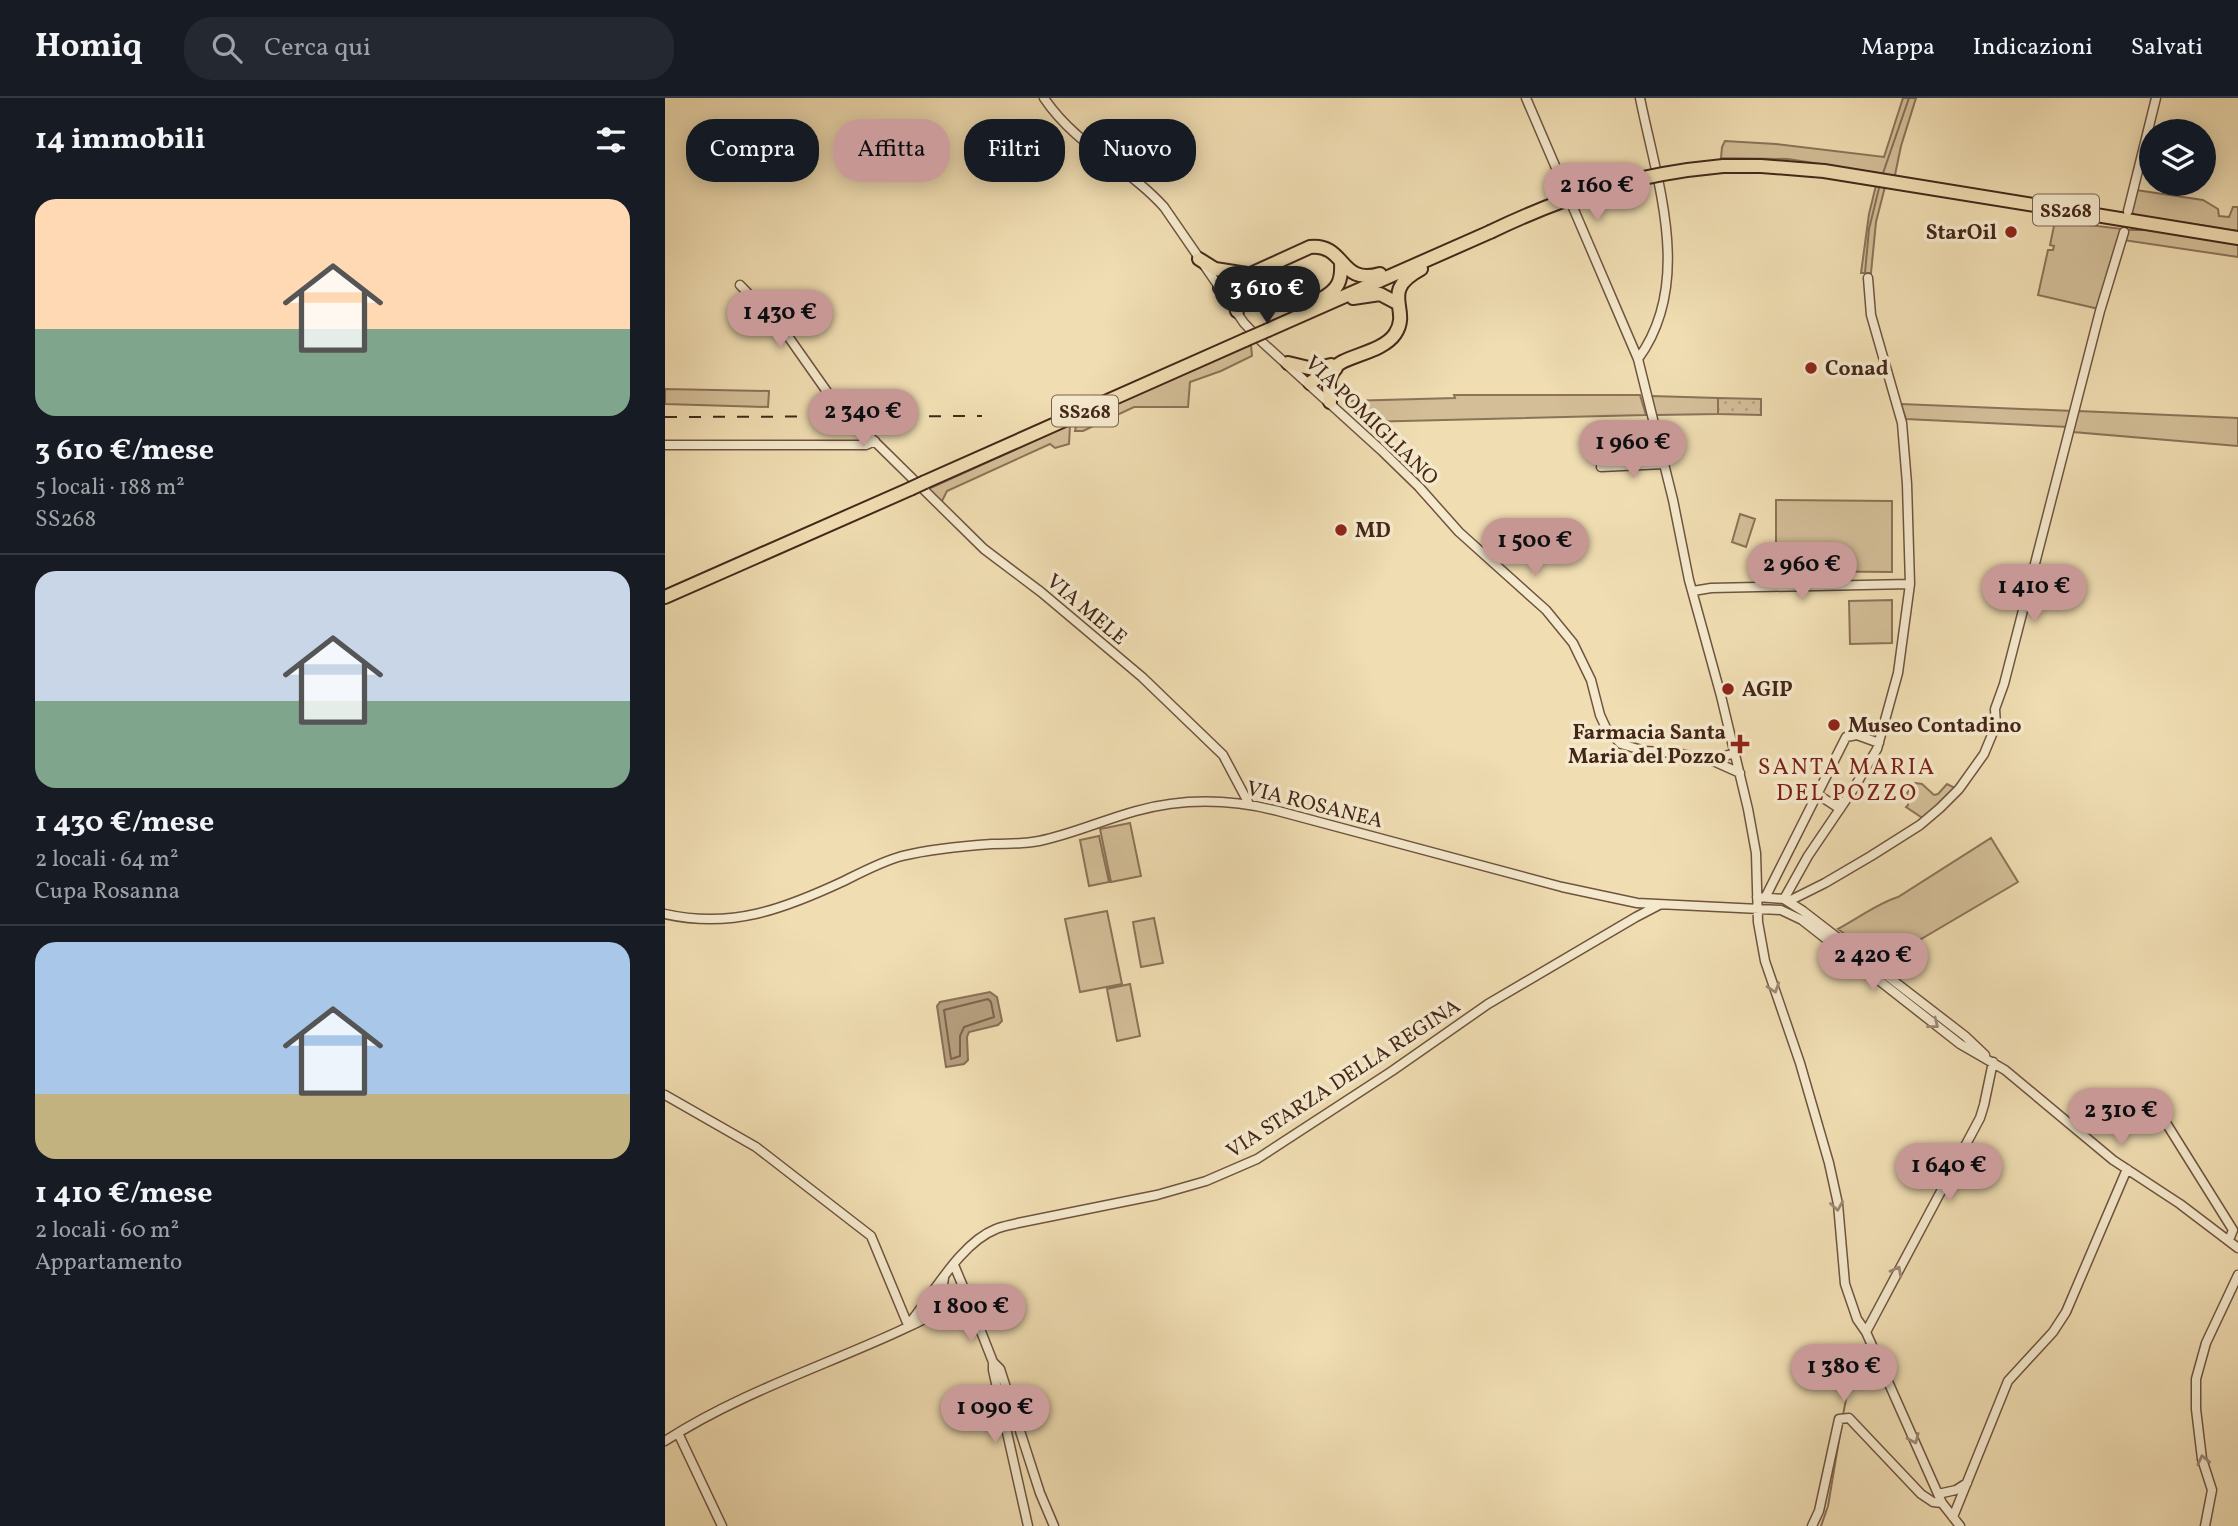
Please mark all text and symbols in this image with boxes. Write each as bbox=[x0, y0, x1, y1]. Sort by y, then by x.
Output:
search box bbox=[184, 17, 674, 80]
text: Homiq bbox=[35, 25, 142, 71]
icon: search bbox=[208, 29, 246, 67]
text: Cerca qui bbox=[264, 30, 371, 66]
text: Mappa bbox=[1861, 31, 1935, 65]
text: Indicazioni bbox=[1973, 31, 2093, 65]
text: Salvati bbox=[2131, 31, 2203, 65]
text: 14 immobili bbox=[35, 119, 206, 161]
chip: Compra bbox=[686, 119, 819, 182]
chip: Affitta bbox=[833, 119, 950, 182]
chip: Filtri bbox=[964, 119, 1065, 182]
chip: Nuovo bbox=[1079, 119, 1196, 182]
map controls bbox=[2139, 119, 2216, 196]
button: layers bbox=[2139, 119, 2216, 196]
icon: filters bbox=[592, 121, 630, 159]
pin: 2 160 € bbox=[1532, 164, 1662, 223]
text: 2 160 € bbox=[1560, 170, 1634, 202]
road number: SS268 bbox=[2033, 194, 2099, 226]
place label: StarOil bbox=[1926, 219, 1997, 248]
marker: StarOil bbox=[2003, 224, 2019, 240]
icon: home bbox=[270, 245, 396, 371]
pin: 3 610 € bbox=[1202, 266, 1332, 326]
text: 3 610 € bbox=[1230, 273, 1304, 305]
pin: 1 430 € bbox=[715, 290, 845, 350]
text: 1 430 € bbox=[743, 297, 817, 329]
street label: VIA POMIGLIANO bbox=[1298, 350, 1444, 493]
place label: Conad bbox=[1825, 355, 1889, 384]
marker: Conad bbox=[1803, 360, 1819, 376]
pin: 2 340 € bbox=[798, 390, 928, 449]
text: 2 340 € bbox=[824, 396, 902, 428]
road number: SS268 bbox=[1052, 396, 1118, 426]
pin: 1 960 € bbox=[1568, 420, 1698, 480]
text: 1 960 € bbox=[1595, 427, 1671, 459]
text: 3 610 €/mese bbox=[35, 430, 214, 472]
text: 5 locali · 188 m² bbox=[35, 472, 185, 504]
text: SS268 bbox=[35, 504, 96, 536]
place label: MD bbox=[1355, 517, 1391, 546]
pin: 1 500 € bbox=[1470, 518, 1600, 578]
marker: MD bbox=[1333, 522, 1349, 538]
text: 1 500 € bbox=[1498, 525, 1572, 557]
pin: 2 960 € bbox=[1737, 542, 1867, 602]
text: 2 960 € bbox=[1763, 549, 1841, 581]
pin: 1 410 € bbox=[1969, 564, 2099, 624]
street label: VIA MELE bbox=[1039, 568, 1133, 653]
text: 1 410 € bbox=[1998, 571, 2070, 603]
icon: home bbox=[270, 617, 396, 743]
place label: AGIP bbox=[1742, 676, 1793, 705]
marker: AGIP bbox=[1720, 681, 1736, 697]
place label: Museo Contadino bbox=[1848, 712, 2022, 741]
marker: Museo Contadino bbox=[1826, 717, 1842, 733]
place label: Farmacia Santa Maria del Pozzo bbox=[1568, 719, 1726, 772]
marker: Farmacia Santa Maria del Pozzo bbox=[1732, 736, 1748, 752]
district label: SANTA MARIA DEL POZZO bbox=[1758, 752, 1936, 810]
street label: VIA ROSANEA bbox=[1243, 774, 1386, 836]
text: 1 430 €/mese bbox=[35, 802, 214, 844]
text: 2 locali · 64 m² bbox=[35, 844, 178, 876]
text: Cupa Rosanna bbox=[35, 876, 180, 908]
pin: 2 420 € bbox=[1808, 934, 1938, 993]
text: 2 420 € bbox=[1834, 940, 1912, 972]
one-way arrow bbox=[1765, 982, 1780, 994]
icon: home bbox=[270, 988, 396, 1114]
street label: VIA STARZA DELLA REGINA bbox=[1221, 992, 1467, 1166]
one-way arrow bbox=[1926, 1015, 1938, 1028]
pin: 2 310 € bbox=[2056, 1088, 2186, 1148]
text: 2 310 € bbox=[2084, 1095, 2158, 1127]
pin: 1 640 € bbox=[1884, 1144, 2014, 1203]
text: 1 640 € bbox=[1911, 1150, 1987, 1182]
text: 1 410 €/mese bbox=[35, 1173, 213, 1215]
one-way arrow bbox=[1829, 1200, 1844, 1212]
text: 2 locali · 60 m² bbox=[35, 1215, 179, 1247]
text: Appartamento bbox=[35, 1247, 182, 1279]
one-way arrow bbox=[1888, 1266, 1902, 1278]
pin: 1 800 € bbox=[906, 1284, 1036, 1344]
text: 1 800 € bbox=[933, 1291, 1009, 1323]
pin: 1 380 € bbox=[1779, 1344, 1909, 1404]
text: 1 380 € bbox=[1807, 1351, 1881, 1383]
pin: 1 090 € bbox=[930, 1386, 1060, 1445]
text: 1 090 € bbox=[957, 1392, 1033, 1424]
one-way arrow bbox=[1906, 1432, 1920, 1444]
one-way arrow bbox=[2197, 1454, 2212, 1466]

